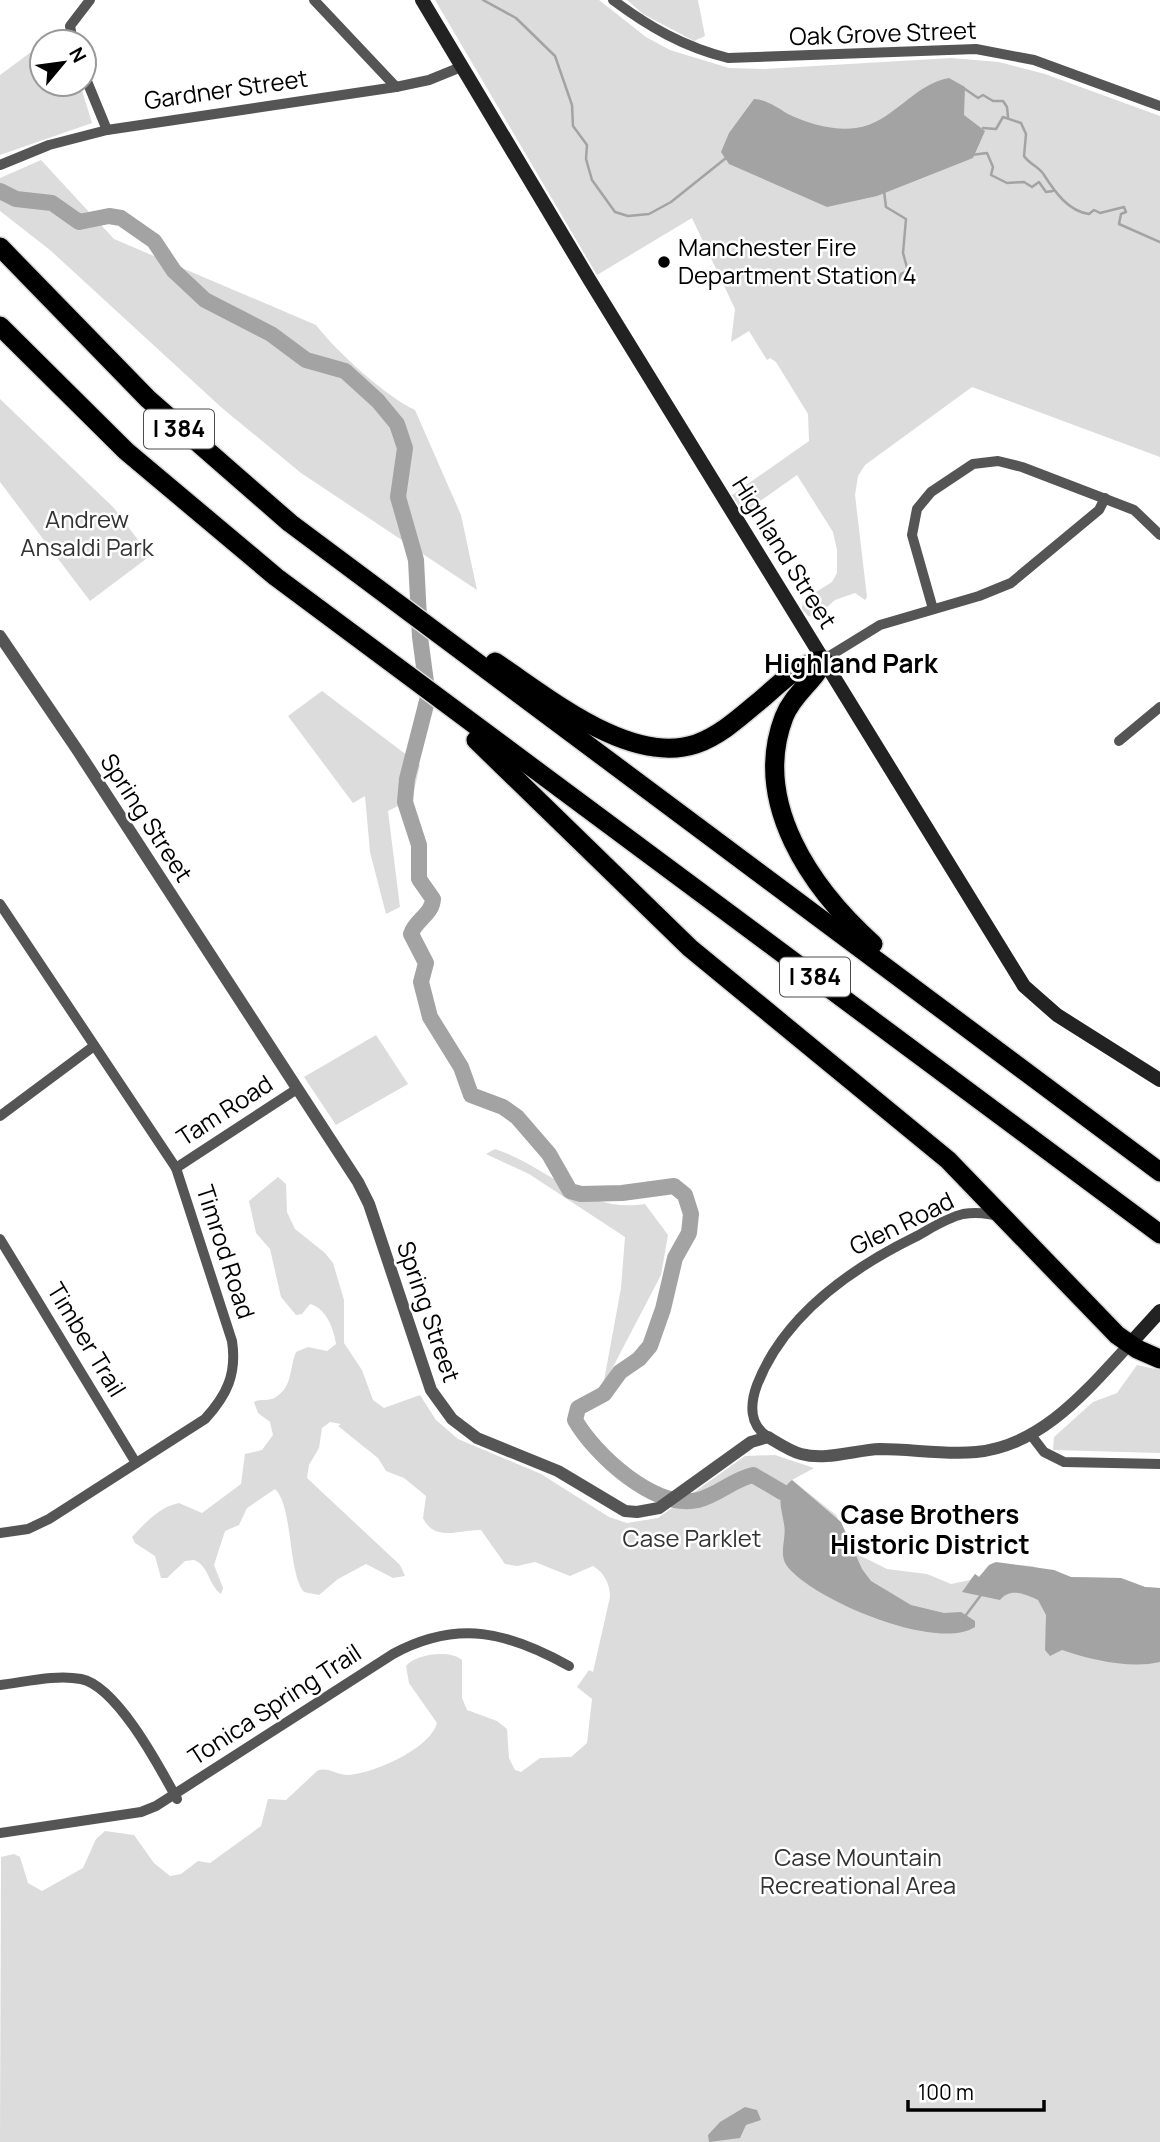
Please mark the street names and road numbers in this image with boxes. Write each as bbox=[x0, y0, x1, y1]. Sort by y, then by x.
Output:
street label: Oak Grove Street bbox=[789, 13, 977, 52]
street label: Gardner Street bbox=[142, 61, 310, 116]
road number: I 384 bbox=[144, 410, 214, 448]
street label: Highland Street bbox=[725, 470, 845, 634]
street label: Spring Street bbox=[93, 747, 201, 888]
road number: I 384 bbox=[780, 958, 850, 996]
street label: Tam Road bbox=[170, 1066, 278, 1153]
street label: Timrod Road bbox=[189, 1180, 264, 1323]
street label: Glen Road bbox=[844, 1183, 959, 1262]
street label: Spring Street bbox=[390, 1237, 469, 1386]
street label: Timber Trail bbox=[40, 1276, 134, 1402]
street label: Tonica Spring Trail bbox=[181, 1635, 367, 1772]

